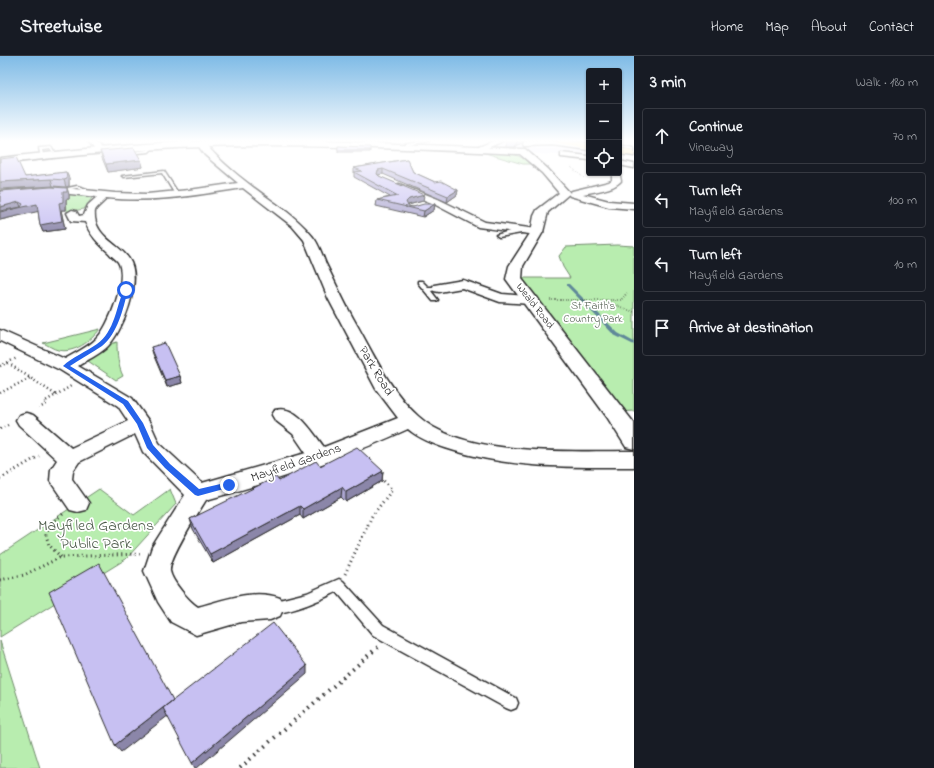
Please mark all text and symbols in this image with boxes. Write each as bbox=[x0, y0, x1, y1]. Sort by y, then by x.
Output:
text: Streetwise bbox=[20, 14, 102, 41]
text: Home bbox=[711, 17, 743, 38]
text: Map bbox=[765, 17, 789, 38]
text: About bbox=[811, 17, 847, 38]
text: Contact bbox=[869, 17, 914, 38]
map controls bbox=[586, 68, 622, 176]
button: + bbox=[586, 68, 622, 104]
text: 3 min bbox=[650, 70, 686, 95]
text: Walk · 180 m bbox=[856, 73, 918, 92]
button: − bbox=[586, 104, 622, 140]
text: Continue bbox=[689, 116, 743, 138]
icon: ahead bbox=[651, 125, 673, 147]
text: 70 m bbox=[893, 127, 917, 146]
text: Vineway bbox=[689, 138, 733, 157]
button: locate bbox=[586, 140, 622, 176]
text: Turn left bbox=[689, 180, 742, 202]
icon: left bbox=[651, 189, 673, 211]
text: 100 m bbox=[888, 191, 917, 210]
text: Mayfield Gardens bbox=[689, 202, 783, 221]
text: Turn left bbox=[689, 244, 742, 266]
icon: left bbox=[651, 253, 673, 275]
text: 10 m bbox=[894, 255, 917, 274]
text: Mayfield Gardens bbox=[689, 266, 783, 285]
street label: Weald Road bbox=[512, 280, 558, 332]
route start bbox=[117, 281, 135, 299]
park label: St Faith's Country Park bbox=[563, 298, 623, 328]
icon: arrive bbox=[651, 317, 673, 339]
text: Arrive at destination bbox=[689, 317, 813, 339]
street label: Park Road bbox=[354, 343, 399, 400]
street label: Mayfield Gardens bbox=[248, 439, 344, 488]
route end bbox=[220, 476, 238, 494]
park label: Mayfiled Gardens Public Park bbox=[38, 514, 154, 556]

